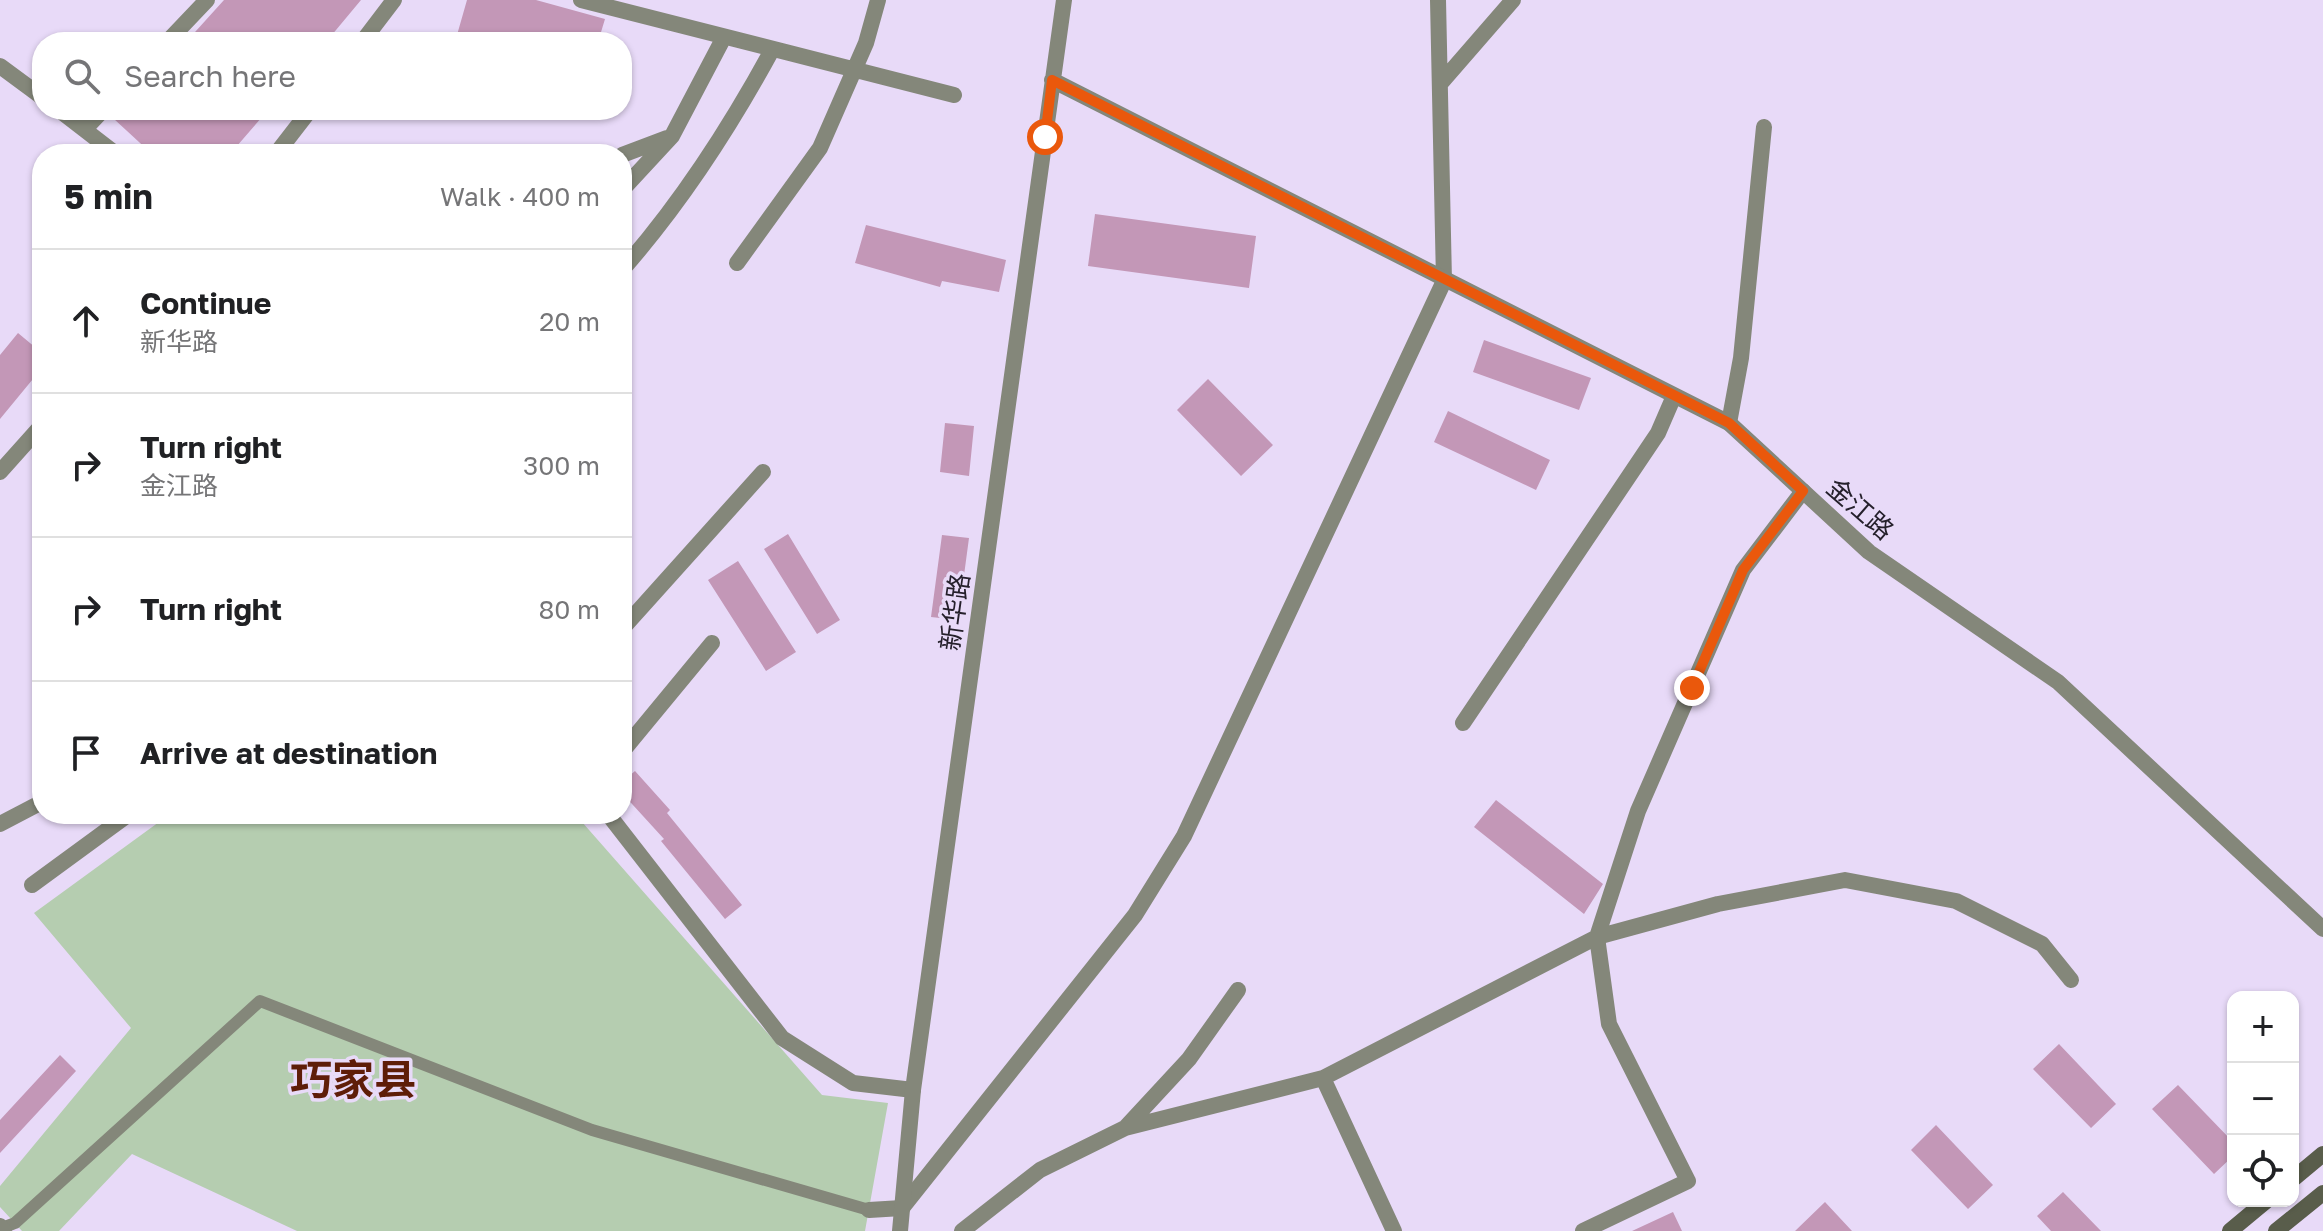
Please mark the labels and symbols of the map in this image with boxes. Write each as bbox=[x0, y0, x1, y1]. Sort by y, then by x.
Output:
route start bbox=[1027, 119, 1063, 155]
street label: 金江路 bbox=[1821, 471, 1900, 546]
street label: 新华路 bbox=[934, 571, 975, 653]
route end bbox=[1674, 670, 1710, 706]
district label: 巧家县 bbox=[290, 1054, 416, 1104]

